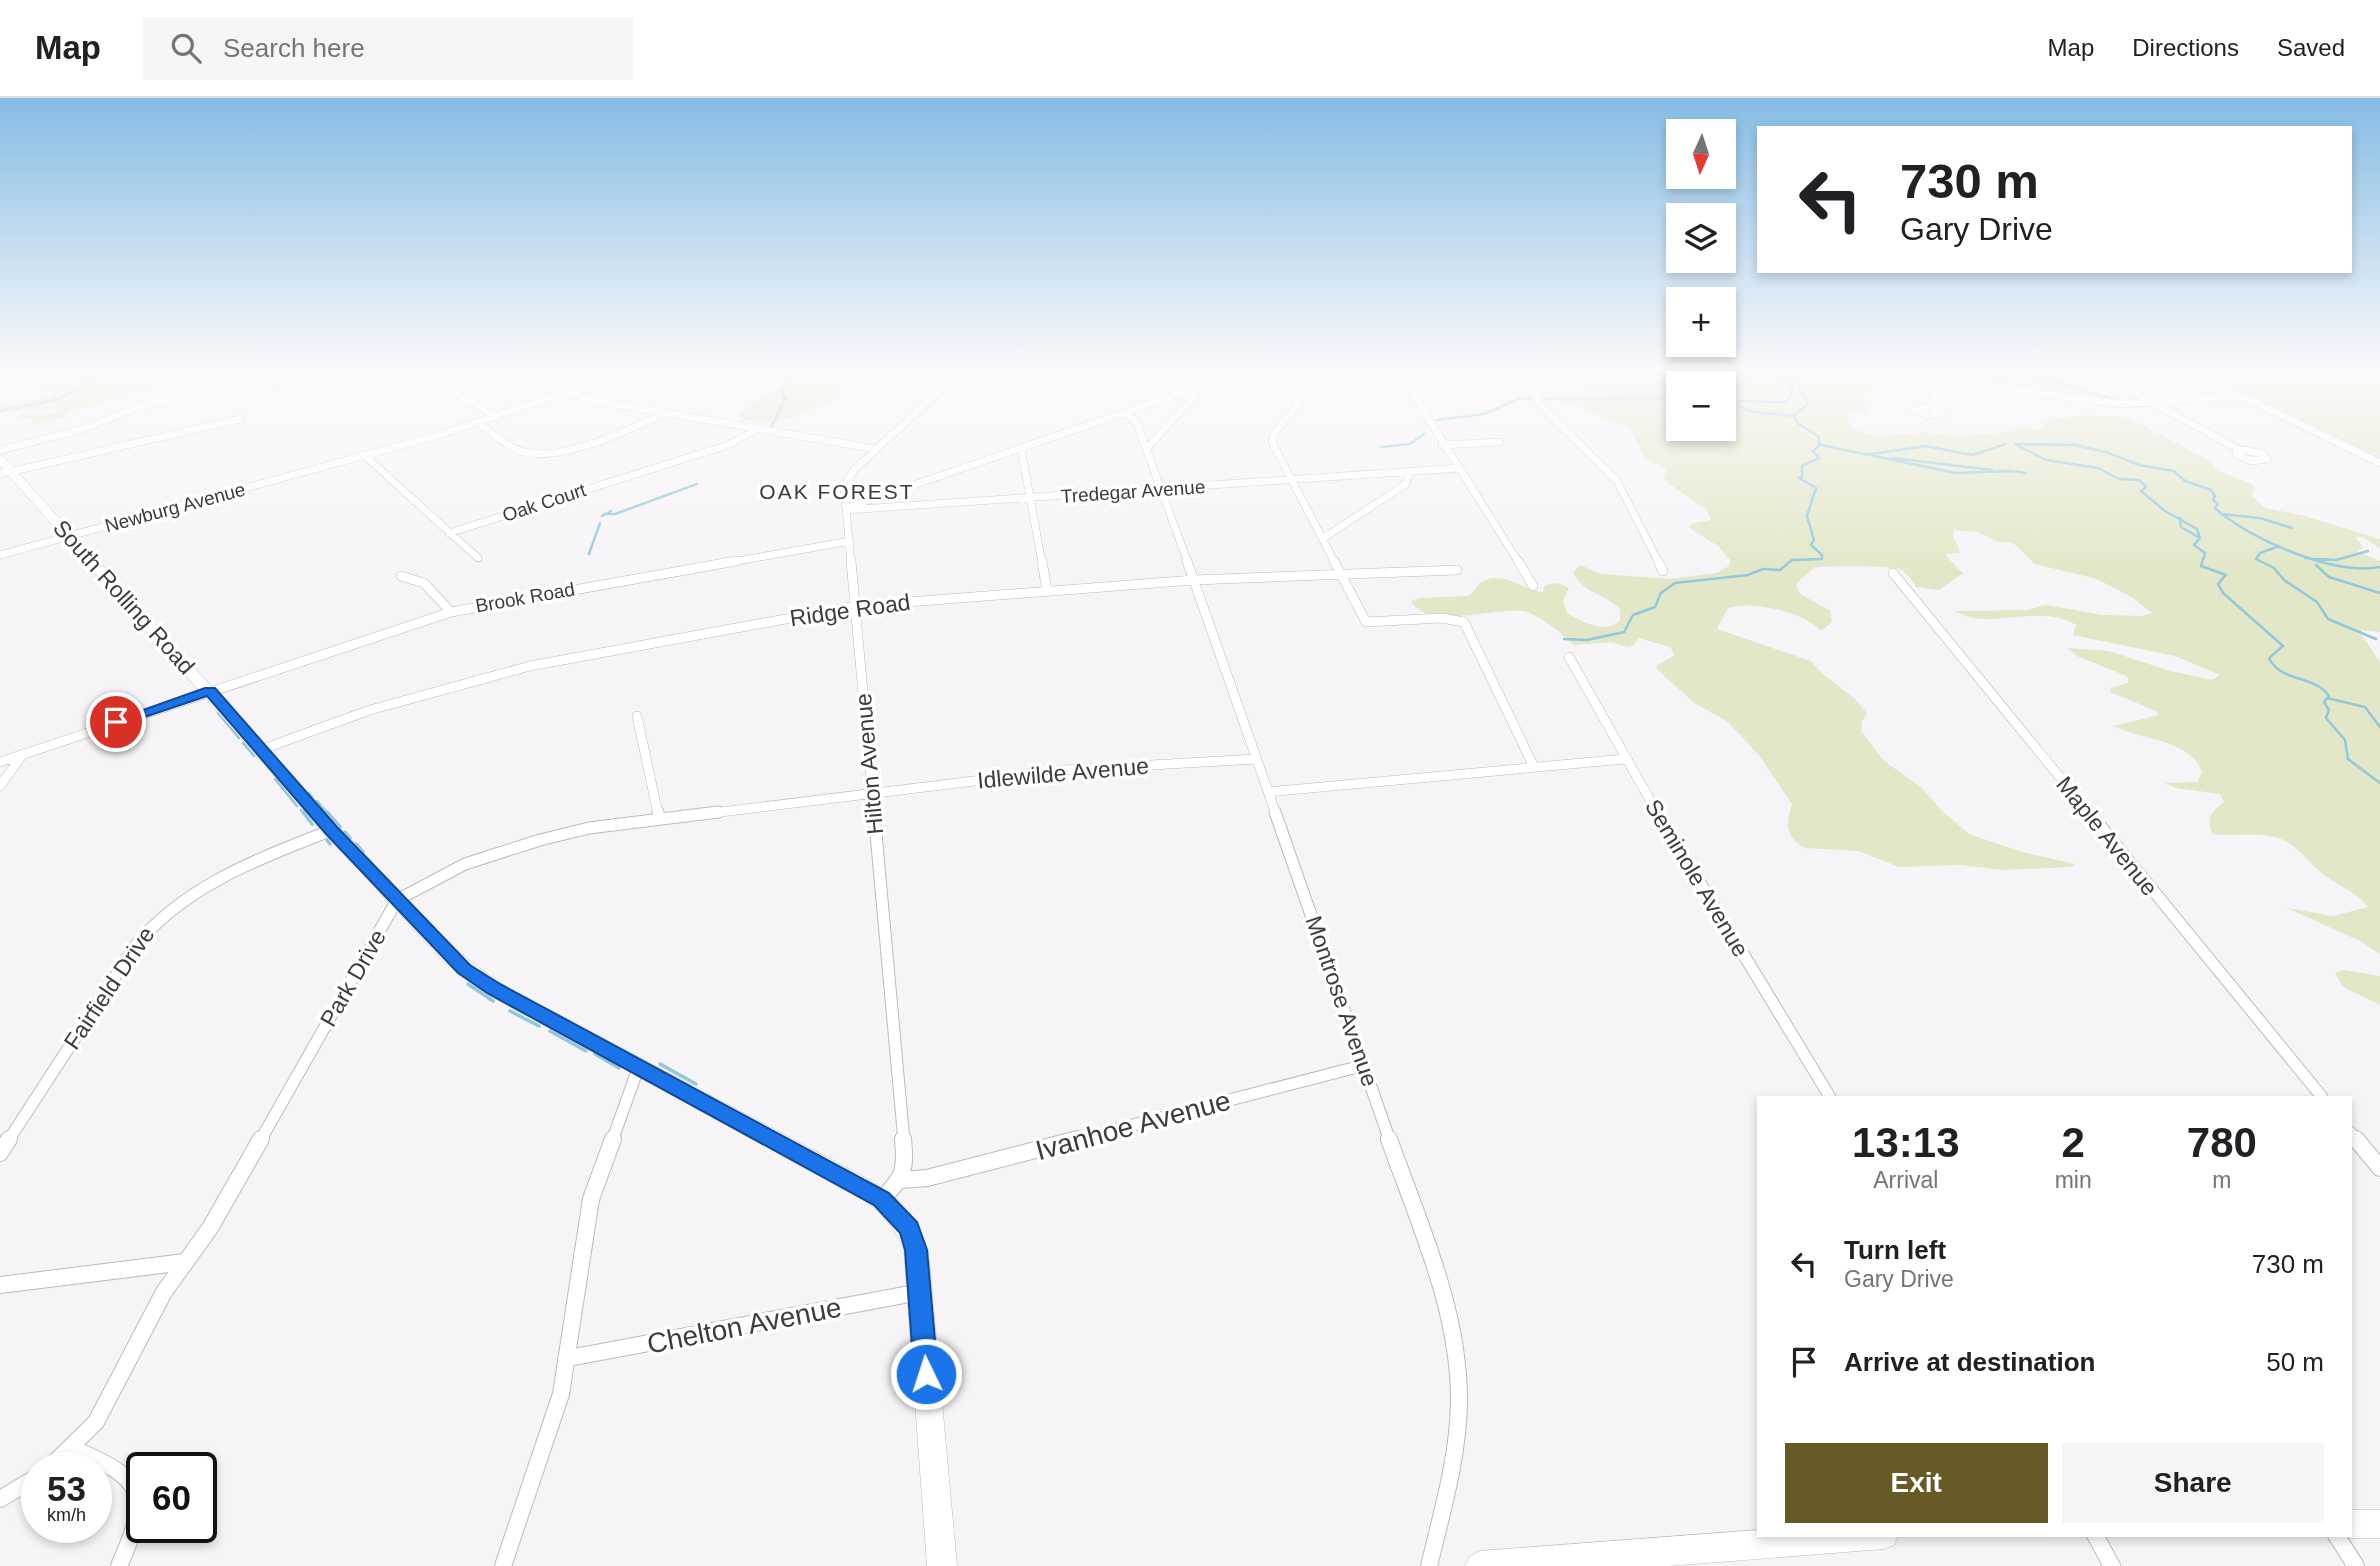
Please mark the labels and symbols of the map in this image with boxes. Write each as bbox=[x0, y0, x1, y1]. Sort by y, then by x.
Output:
north arrow bbox=[1666, 119, 1736, 189]
street label: Tredegar Avenue bbox=[1060, 476, 1206, 507]
street label: Newburg Avenue bbox=[103, 479, 248, 536]
street label: Oak Court bbox=[500, 479, 589, 526]
district label: OAK FOREST bbox=[759, 480, 915, 503]
street label: South Rolling Road bbox=[48, 515, 200, 679]
street label: Brook Road bbox=[474, 578, 576, 617]
street label: Ridge Road bbox=[788, 589, 912, 631]
pin bbox=[86, 692, 146, 752]
street label: Hilton Avenue bbox=[850, 692, 888, 836]
street label: Idlewilde Avenue bbox=[976, 753, 1150, 793]
street label: Maple Avenue bbox=[2051, 771, 2163, 901]
street label: Seminole Avenue bbox=[1640, 795, 1754, 961]
street label: Montrose Avenue bbox=[1301, 912, 1383, 1090]
street label: Fairfield Drive bbox=[59, 922, 159, 1054]
street label: Park Drive bbox=[315, 925, 391, 1031]
street label: Ivanhoe Avenue bbox=[1032, 1085, 1234, 1166]
street label: Chelton Avenue bbox=[644, 1291, 844, 1360]
position arrow bbox=[889, 1337, 963, 1411]
speed limit sign: 60 bbox=[126, 1452, 217, 1543]

